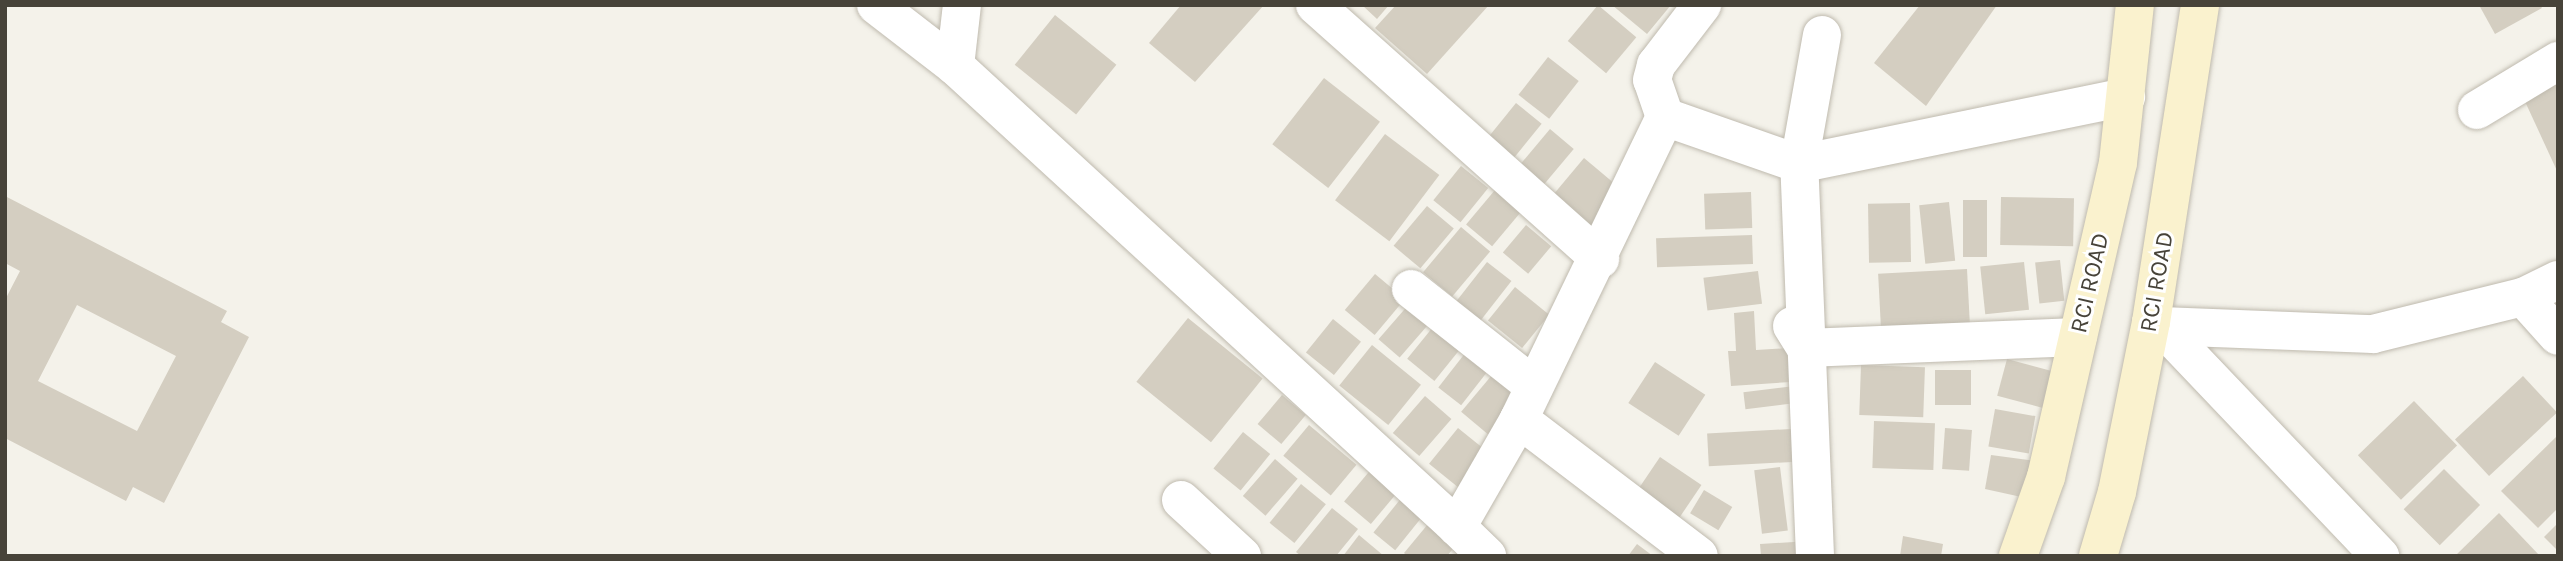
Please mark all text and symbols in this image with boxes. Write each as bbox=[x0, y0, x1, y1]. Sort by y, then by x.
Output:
street label: RCI ROAD bbox=[2134, 229, 2180, 335]
street label: RCI ROAD bbox=[2065, 230, 2115, 336]

